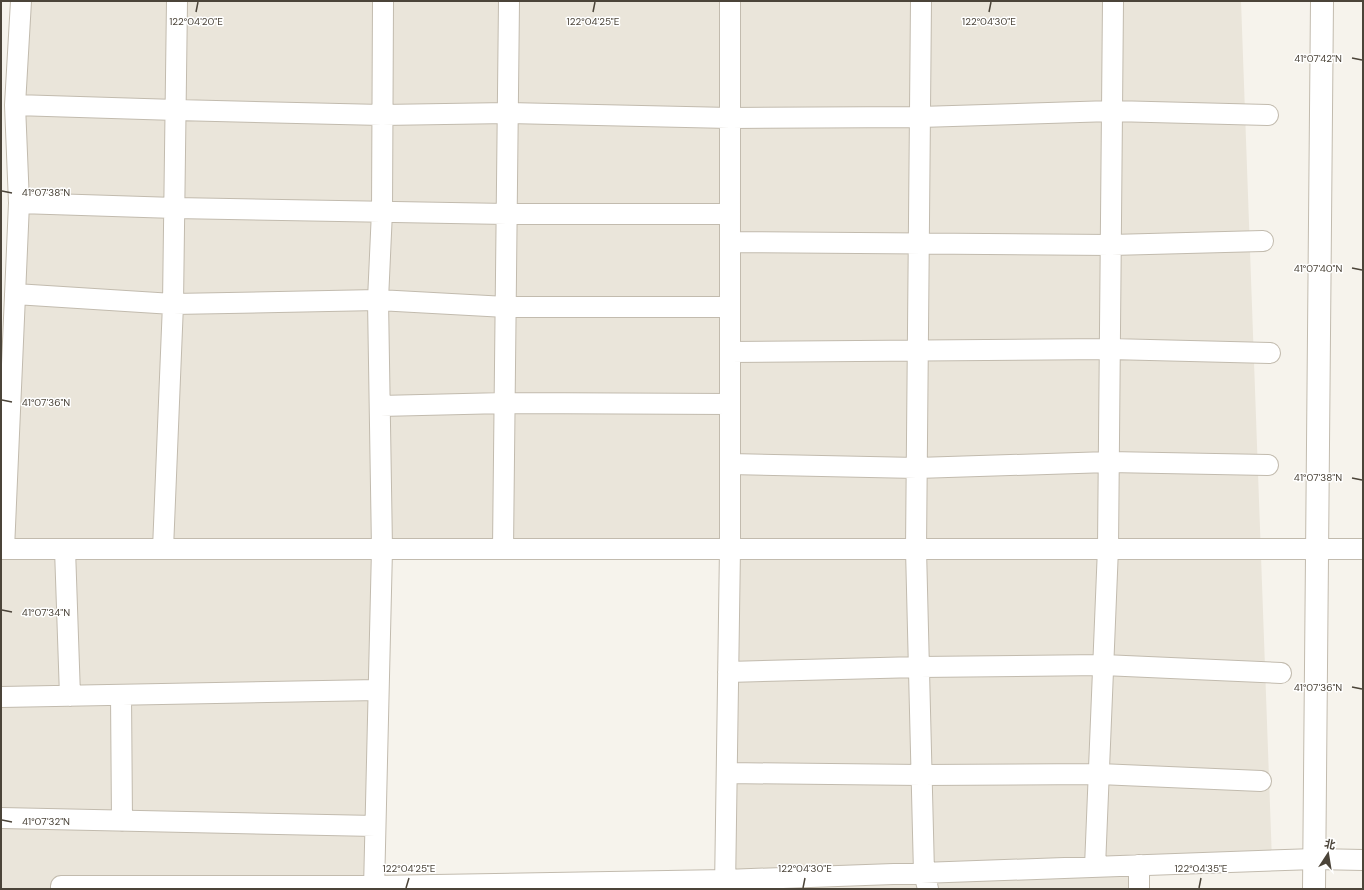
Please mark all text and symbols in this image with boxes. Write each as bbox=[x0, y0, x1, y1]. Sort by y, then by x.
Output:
text: 122°04'20"E bbox=[169, 15, 223, 28]
text: 122°04'25"E bbox=[567, 15, 620, 28]
text: 122°04'30"E bbox=[962, 15, 1016, 28]
text: 41°07'42"N bbox=[1294, 52, 1342, 65]
text: 41°07'38"N bbox=[22, 186, 70, 199]
text: 41°07'40"N bbox=[1294, 262, 1342, 275]
text: 41°07'36"N bbox=[22, 396, 70, 409]
text: 41°07'38"N bbox=[1294, 471, 1342, 484]
text: 41°07'34"N bbox=[22, 606, 70, 619]
text: 41°07'36"N bbox=[1294, 681, 1342, 694]
text: 41°07'32"N bbox=[22, 815, 70, 828]
north arrow bbox=[1308, 834, 1348, 874]
text: 北 bbox=[1323, 836, 1337, 852]
text: 122°04'25"E bbox=[383, 862, 436, 875]
text: 122°04'30"E bbox=[778, 862, 832, 875]
text: 122°04'35"E bbox=[1175, 862, 1228, 875]

